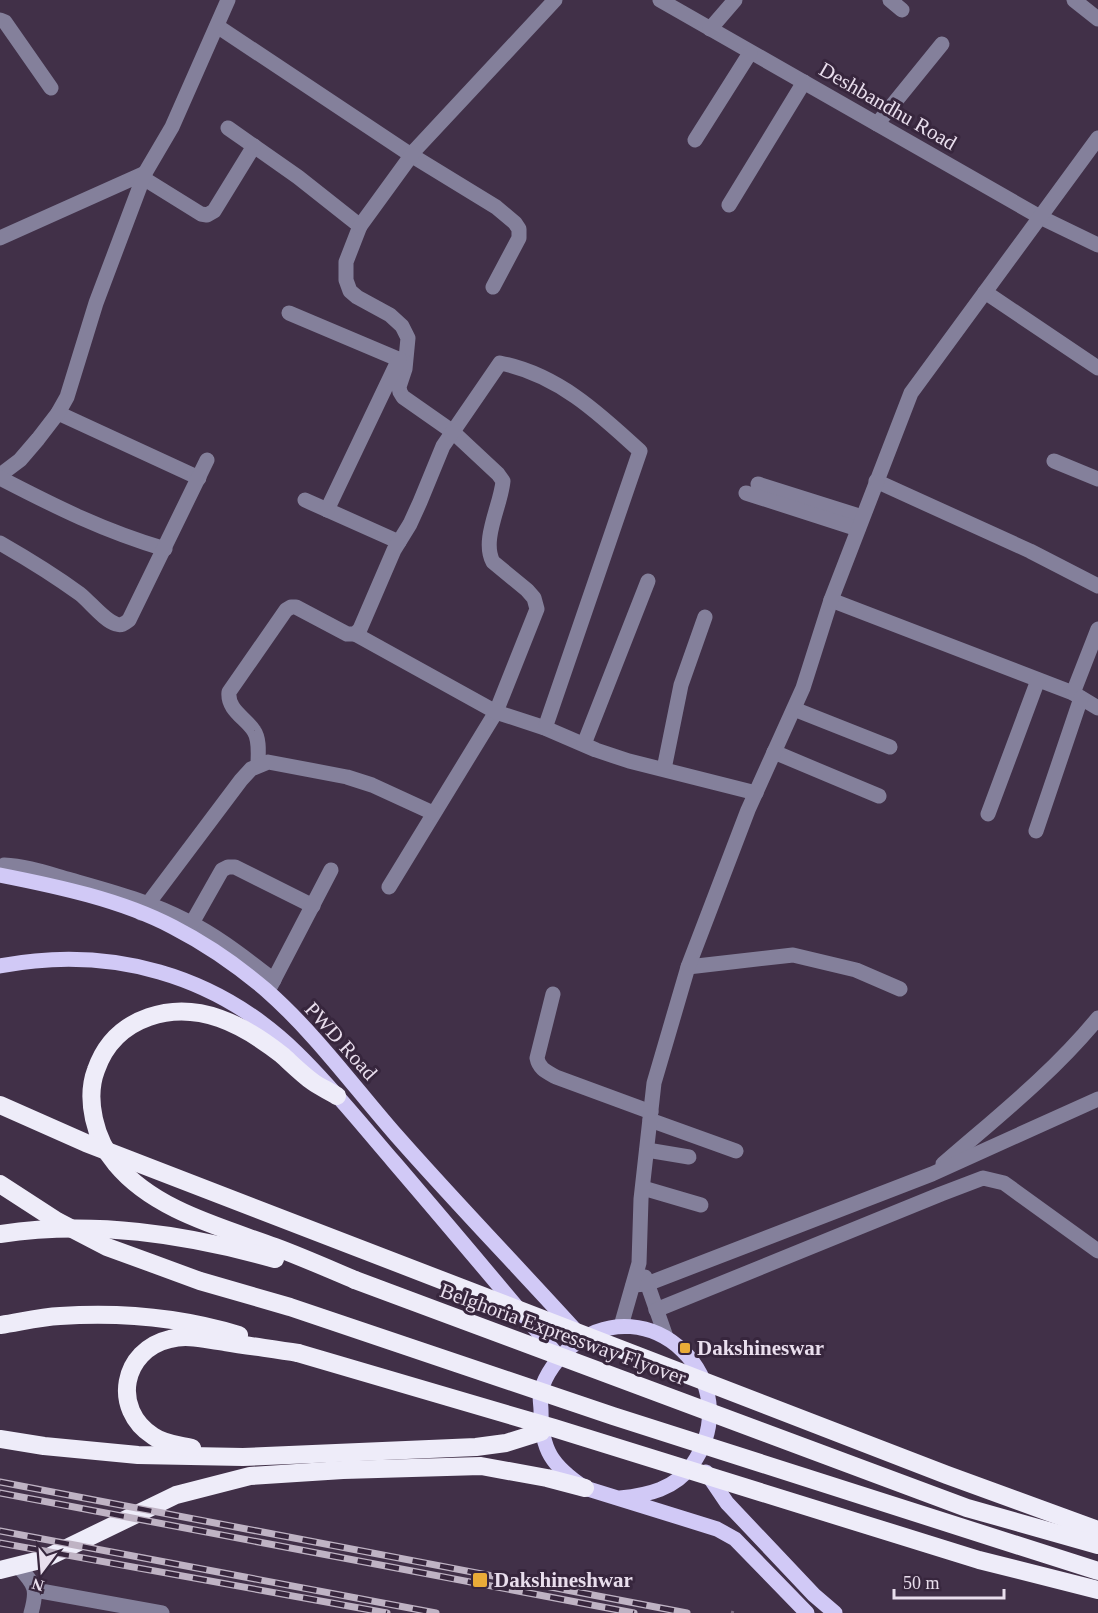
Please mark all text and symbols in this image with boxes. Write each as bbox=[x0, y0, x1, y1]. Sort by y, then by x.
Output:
street label: Deshbandhu Road bbox=[815, 57, 961, 155]
street label: PWD Road bbox=[300, 997, 382, 1085]
street label: Belghoria Expressway Flyover bbox=[437, 1278, 689, 1390]
place label: Dakshineswar bbox=[697, 1336, 824, 1360]
marker: Dakshineswar bbox=[678, 1341, 692, 1355]
north arrow bbox=[12, 1541, 72, 1601]
scale bar bbox=[894, 1562, 1004, 1600]
place label: Dakshineshwar bbox=[494, 1568, 633, 1592]
marker: Dakshineshwar bbox=[471, 1571, 489, 1589]
text: 50 m bbox=[903, 1573, 940, 1593]
text: N bbox=[30, 1575, 46, 1595]

